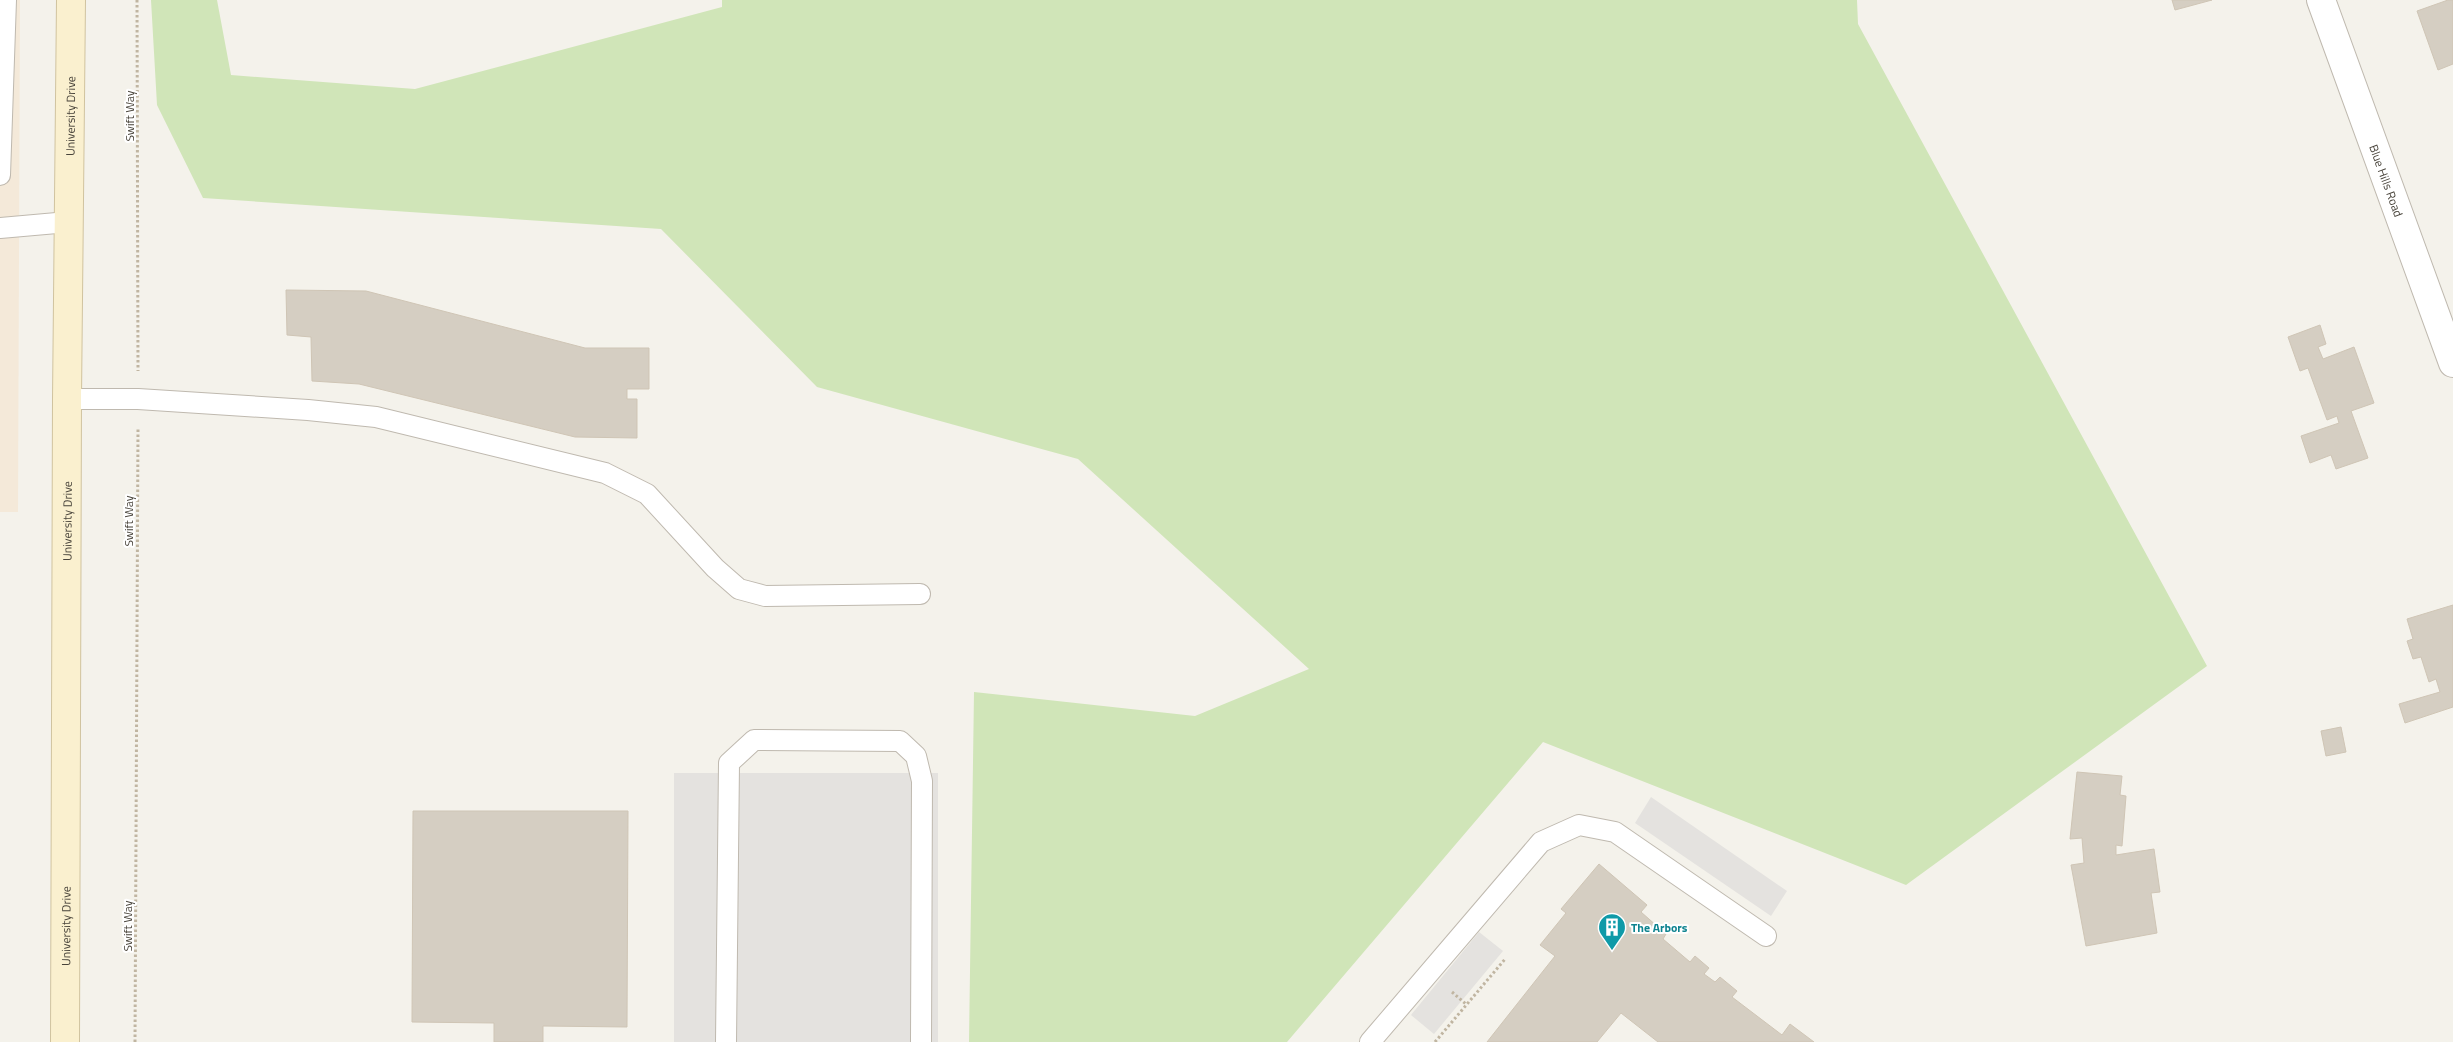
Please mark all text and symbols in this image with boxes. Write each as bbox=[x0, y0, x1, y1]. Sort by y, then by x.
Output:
street label: University Drive bbox=[60, 76, 80, 156]
street label: Swift Way bbox=[120, 90, 139, 142]
street label: Blue Hills Road bbox=[2365, 142, 2408, 219]
street label: University Drive bbox=[57, 481, 76, 561]
street label: Swift Way bbox=[119, 495, 138, 547]
street label: University Drive bbox=[56, 886, 75, 966]
street label: Swift Way bbox=[118, 900, 137, 952]
building icon: The Arbors bbox=[1597, 912, 1627, 951]
place label: The Arbors bbox=[1631, 918, 1688, 937]

